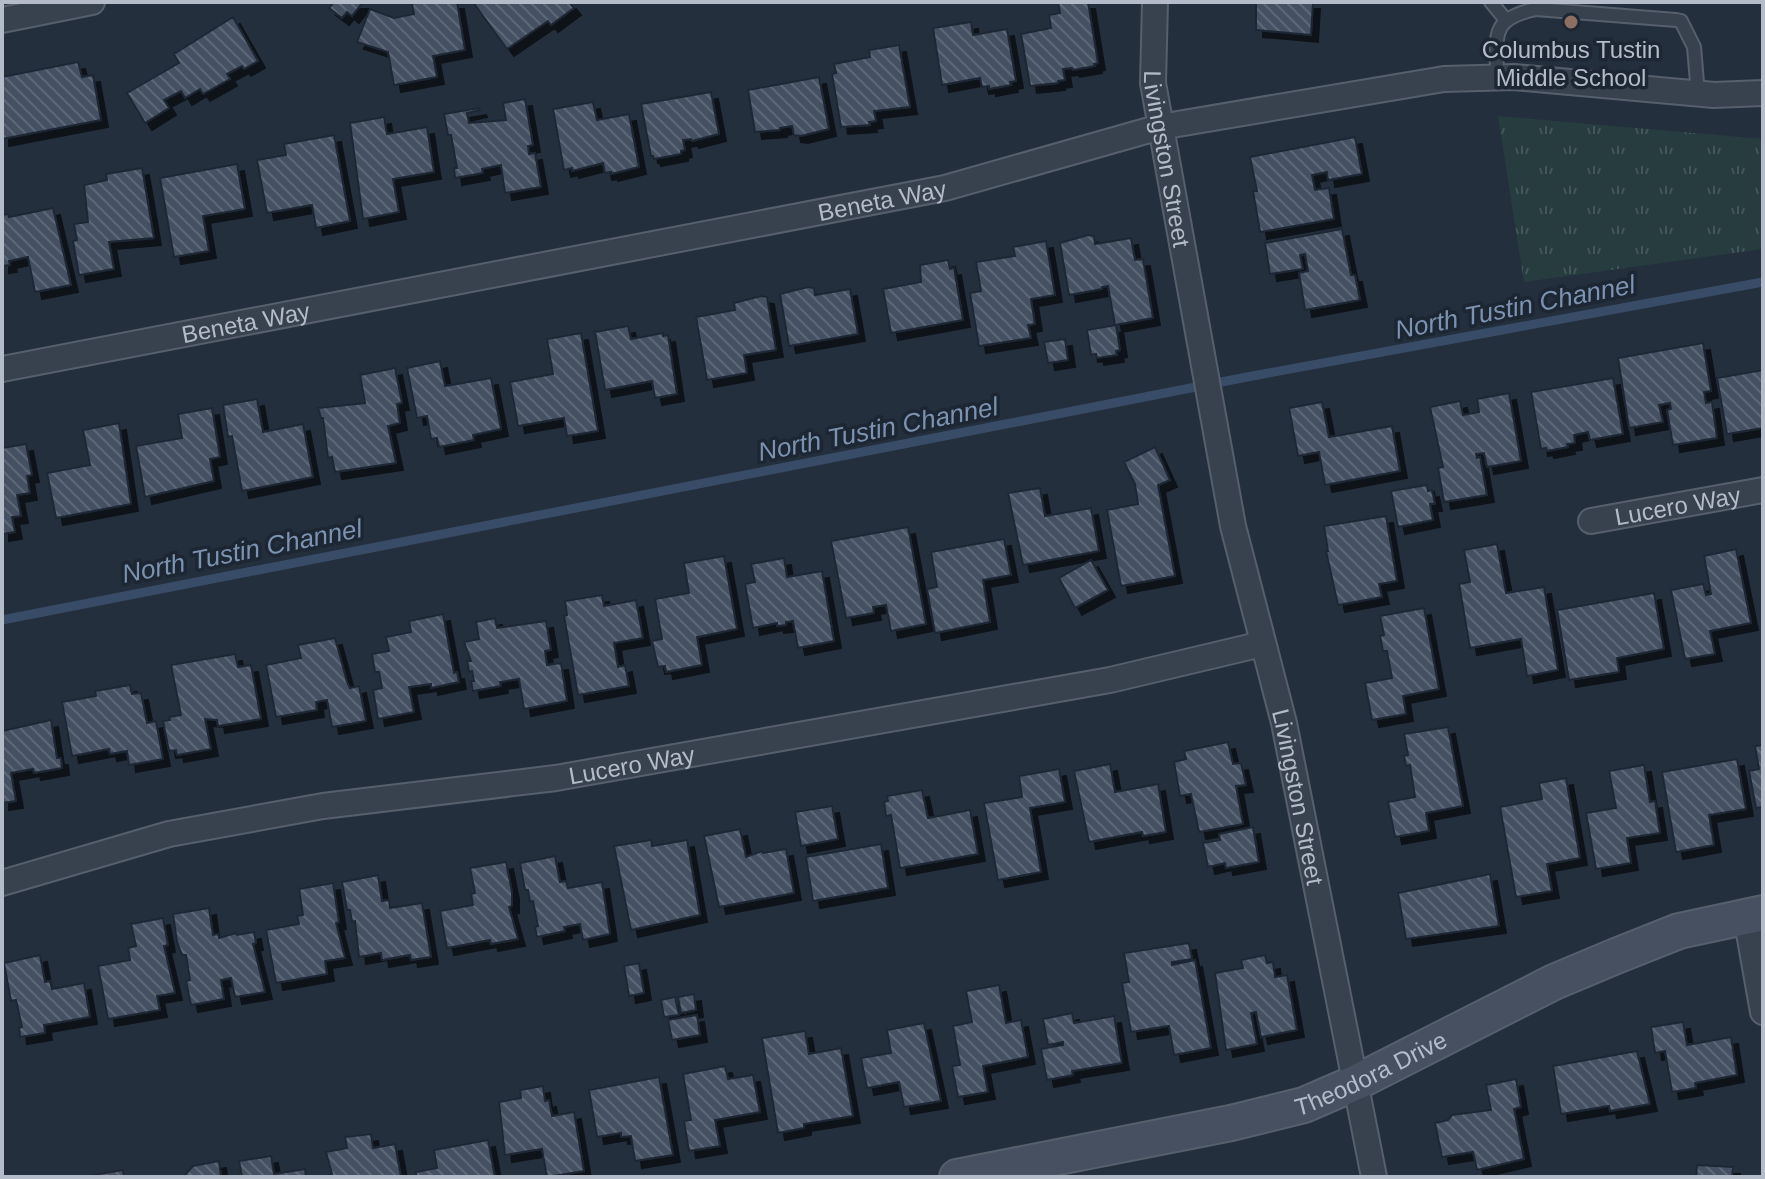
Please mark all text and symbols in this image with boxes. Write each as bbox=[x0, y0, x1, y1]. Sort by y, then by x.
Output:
marker: Columbus Tustin Middle School bbox=[1562, 13, 1580, 31]
place label: Columbus Tustin Middle School bbox=[1482, 36, 1660, 91]
street label: Livingston Street bbox=[1139, 70, 1196, 250]
street label: Beneta Way bbox=[816, 175, 948, 226]
water label: North Tustin Channel bbox=[1393, 269, 1639, 345]
street label: Beneta Way bbox=[179, 297, 312, 348]
water label: North Tustin Channel bbox=[756, 391, 1002, 467]
street label: Lucero Way bbox=[1613, 481, 1743, 530]
water label: North Tustin Channel bbox=[120, 513, 366, 589]
street label: Livingston Street bbox=[1267, 706, 1329, 888]
street label: Lucero Way bbox=[567, 740, 697, 789]
street label: Theodora Drive bbox=[1292, 1025, 1451, 1120]

